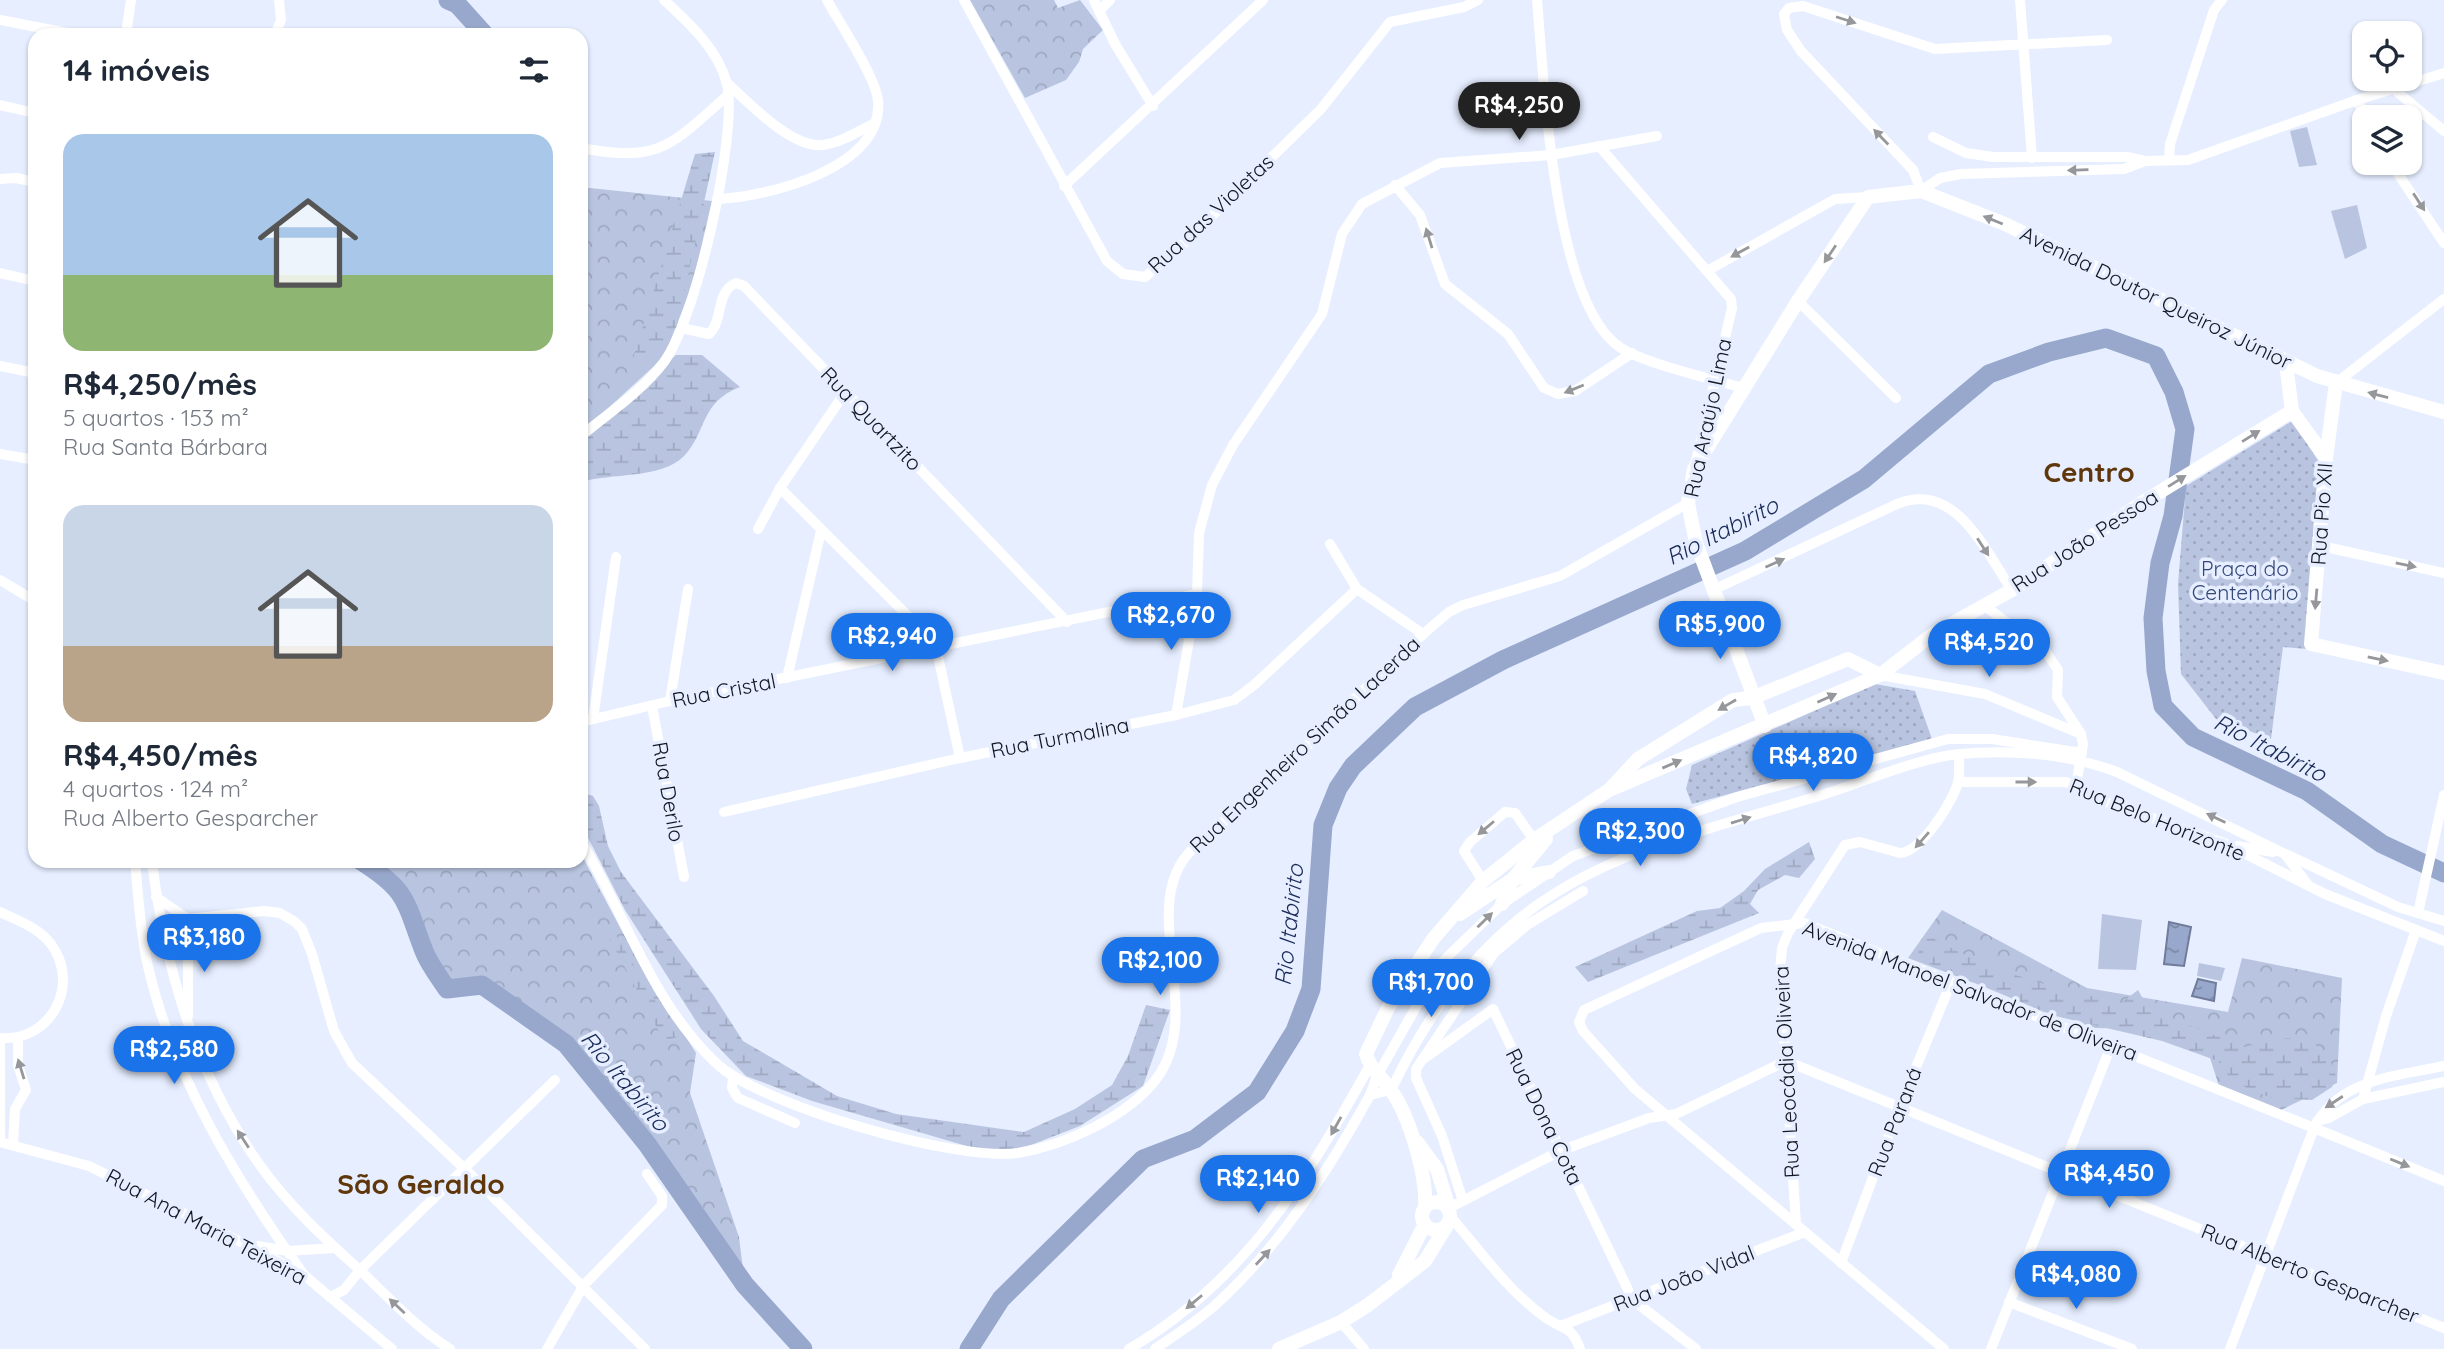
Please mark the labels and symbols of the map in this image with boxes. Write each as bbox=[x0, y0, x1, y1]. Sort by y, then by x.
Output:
one-way arrow bbox=[1836, 15, 1857, 26]
pin: R$4,250 bbox=[1454, 82, 1584, 142]
one-way arrow bbox=[1873, 129, 1890, 146]
street label: Rua das Violetas bbox=[1142, 148, 1279, 278]
one-way arrow bbox=[2067, 165, 2089, 176]
one-way arrow bbox=[2412, 193, 2425, 212]
one-way arrow bbox=[1983, 214, 2004, 225]
street label: Avenida Doutor Queiroz Júnior bbox=[2016, 220, 2296, 374]
one-way arrow bbox=[1424, 227, 1434, 248]
one-way arrow bbox=[1823, 244, 1836, 264]
one-way arrow bbox=[1730, 246, 1750, 258]
street label: Rua Araújo Lima bbox=[1677, 336, 1737, 500]
street label: Rua Quartzito bbox=[816, 361, 928, 476]
one-way arrow bbox=[1563, 383, 1584, 394]
one-way arrow bbox=[2367, 389, 2389, 400]
one-way arrow bbox=[2241, 429, 2260, 442]
district label: Centro bbox=[2043, 454, 2135, 489]
street label: Rua Pio XII bbox=[2304, 462, 2338, 566]
one-way arrow bbox=[2168, 475, 2187, 487]
street label: Rua João Pessoa bbox=[2006, 483, 2163, 597]
water label: Rio Itabirito bbox=[1661, 489, 1784, 571]
one-way arrow bbox=[1977, 537, 1990, 557]
park label: Praça do Centenário bbox=[2192, 555, 2298, 605]
one-way arrow bbox=[1765, 557, 1785, 569]
one-way arrow bbox=[2395, 559, 2417, 570]
one-way arrow bbox=[2310, 588, 2321, 610]
pin: R$2,670 bbox=[1106, 592, 1236, 652]
pin: R$5,900 bbox=[1655, 602, 1785, 661]
pin: R$2,940 bbox=[827, 614, 957, 673]
pin: R$4,520 bbox=[1924, 620, 2054, 679]
street label: Rua Engenheiro Simão Lacerda bbox=[1184, 631, 1425, 858]
one-way arrow bbox=[2367, 653, 2389, 664]
street label: Rua Cristal bbox=[670, 667, 778, 713]
one-way arrow bbox=[1817, 692, 1837, 704]
one-way arrow bbox=[1717, 699, 1736, 711]
water label: Rio Itabirito bbox=[2209, 707, 2332, 789]
street label: Rua Turmalina bbox=[988, 711, 1131, 763]
pin: R$4,820 bbox=[1748, 734, 1878, 793]
street label: Rua Derilo bbox=[647, 740, 691, 844]
one-way arrow bbox=[1662, 759, 1683, 770]
street label: Rua Belo Horizonte bbox=[2066, 772, 2249, 866]
one-way arrow bbox=[2015, 776, 2037, 788]
pin: R$2,300 bbox=[1575, 808, 1705, 868]
one-way arrow bbox=[2206, 812, 2226, 824]
one-way arrow bbox=[1730, 815, 1751, 825]
one-way arrow bbox=[1478, 820, 1495, 835]
one-way arrow bbox=[1914, 831, 1930, 849]
water label: Rio Itabirito bbox=[1268, 862, 1309, 987]
one-way arrow bbox=[1476, 913, 1493, 929]
pin: R$3,180 bbox=[139, 914, 269, 974]
street label: Avenida Manoel Salvador de Oliveira bbox=[1799, 914, 2141, 1066]
pin: R$2,100 bbox=[1095, 937, 1225, 997]
pin: R$1,700 bbox=[1366, 960, 1496, 1019]
street label: Rua Leocádia Oliveira bbox=[1767, 965, 1805, 1179]
water label: Rio Itabirito bbox=[575, 1025, 676, 1138]
pin: R$2,580 bbox=[109, 1026, 239, 1086]
street label: Rua Dona Cota bbox=[1501, 1044, 1589, 1189]
one-way arrow bbox=[16, 1059, 26, 1080]
street label: Rua Paraná bbox=[1861, 1063, 1927, 1180]
one-way arrow bbox=[2325, 1095, 2344, 1108]
one-way arrow bbox=[1330, 1117, 1342, 1136]
one-way arrow bbox=[237, 1130, 250, 1149]
pin: R$4,450 bbox=[2044, 1150, 2174, 1210]
pin: R$2,140 bbox=[1193, 1156, 1323, 1215]
one-way arrow bbox=[2389, 1157, 2410, 1168]
street label: Rua Ana Maria Teixeira bbox=[102, 1162, 311, 1290]
district label: São Geraldo bbox=[337, 1166, 505, 1201]
street label: Rua Alberto Gesparcher bbox=[2198, 1217, 2423, 1329]
street label: Rua João Vidal bbox=[1609, 1239, 1758, 1317]
one-way arrow bbox=[1254, 1249, 1270, 1266]
pin: R$4,080 bbox=[2011, 1252, 2141, 1311]
one-way arrow bbox=[1185, 1294, 1203, 1310]
one-way arrow bbox=[389, 1298, 406, 1314]

